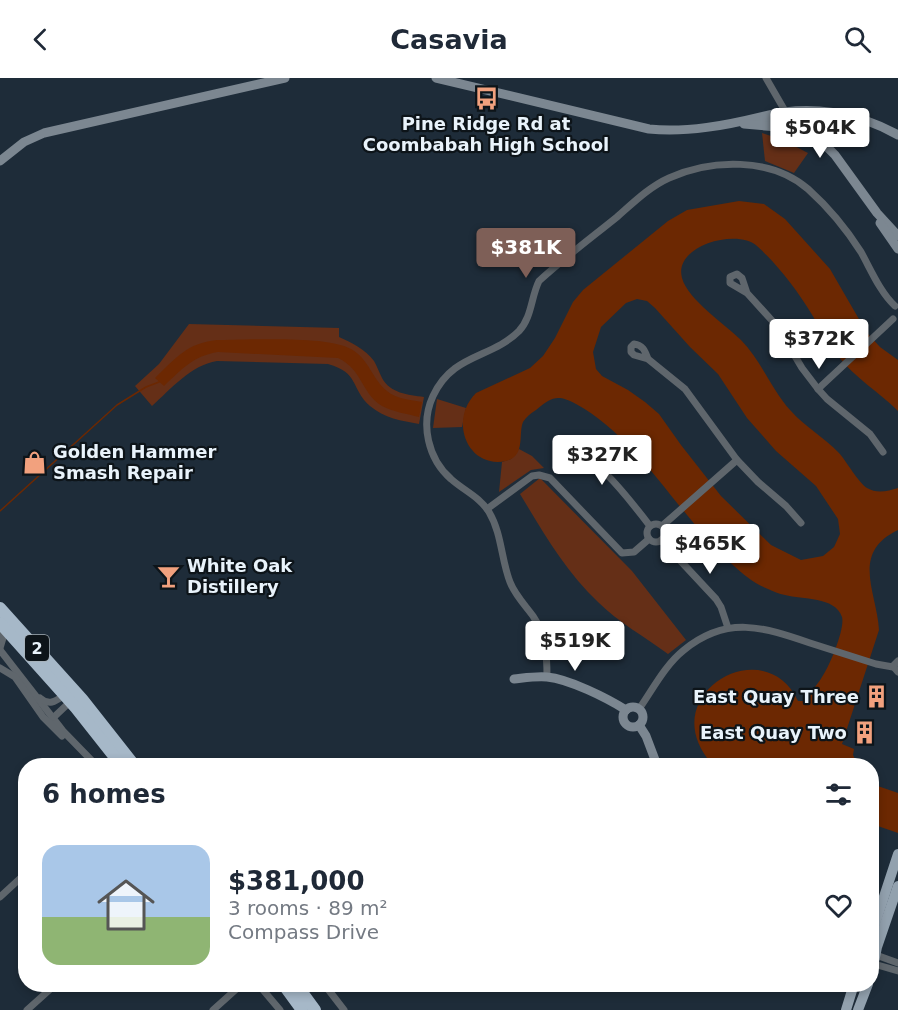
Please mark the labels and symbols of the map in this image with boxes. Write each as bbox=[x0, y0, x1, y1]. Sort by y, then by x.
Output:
bus stop icon: Pine Ridge Rd at Coombabah High School bbox=[473, 85, 499, 111]
pin: $504K bbox=[778, 108, 862, 159]
place label: Pine Ridge Rd at Coombabah High School bbox=[363, 113, 609, 155]
pin: $381K bbox=[484, 228, 568, 279]
pin: $372K bbox=[777, 319, 861, 370]
pin: $327K bbox=[560, 435, 644, 486]
place label: Golden Hammer Smash Repair bbox=[53, 441, 216, 483]
shop icon: Golden Hammer Smash Repair bbox=[22, 449, 48, 475]
pin: $465K bbox=[668, 524, 752, 575]
place label: White Oak Distillery bbox=[187, 555, 293, 597]
bar icon: White Oak Distillery bbox=[156, 563, 182, 589]
pin: $519K bbox=[533, 621, 617, 672]
road number: 2 bbox=[25, 635, 49, 661]
building icon: East Quay Three bbox=[864, 684, 890, 710]
place label: East Quay Three bbox=[693, 686, 859, 707]
building icon: East Quay Two bbox=[852, 720, 878, 746]
place label: East Quay Two bbox=[700, 722, 847, 743]

